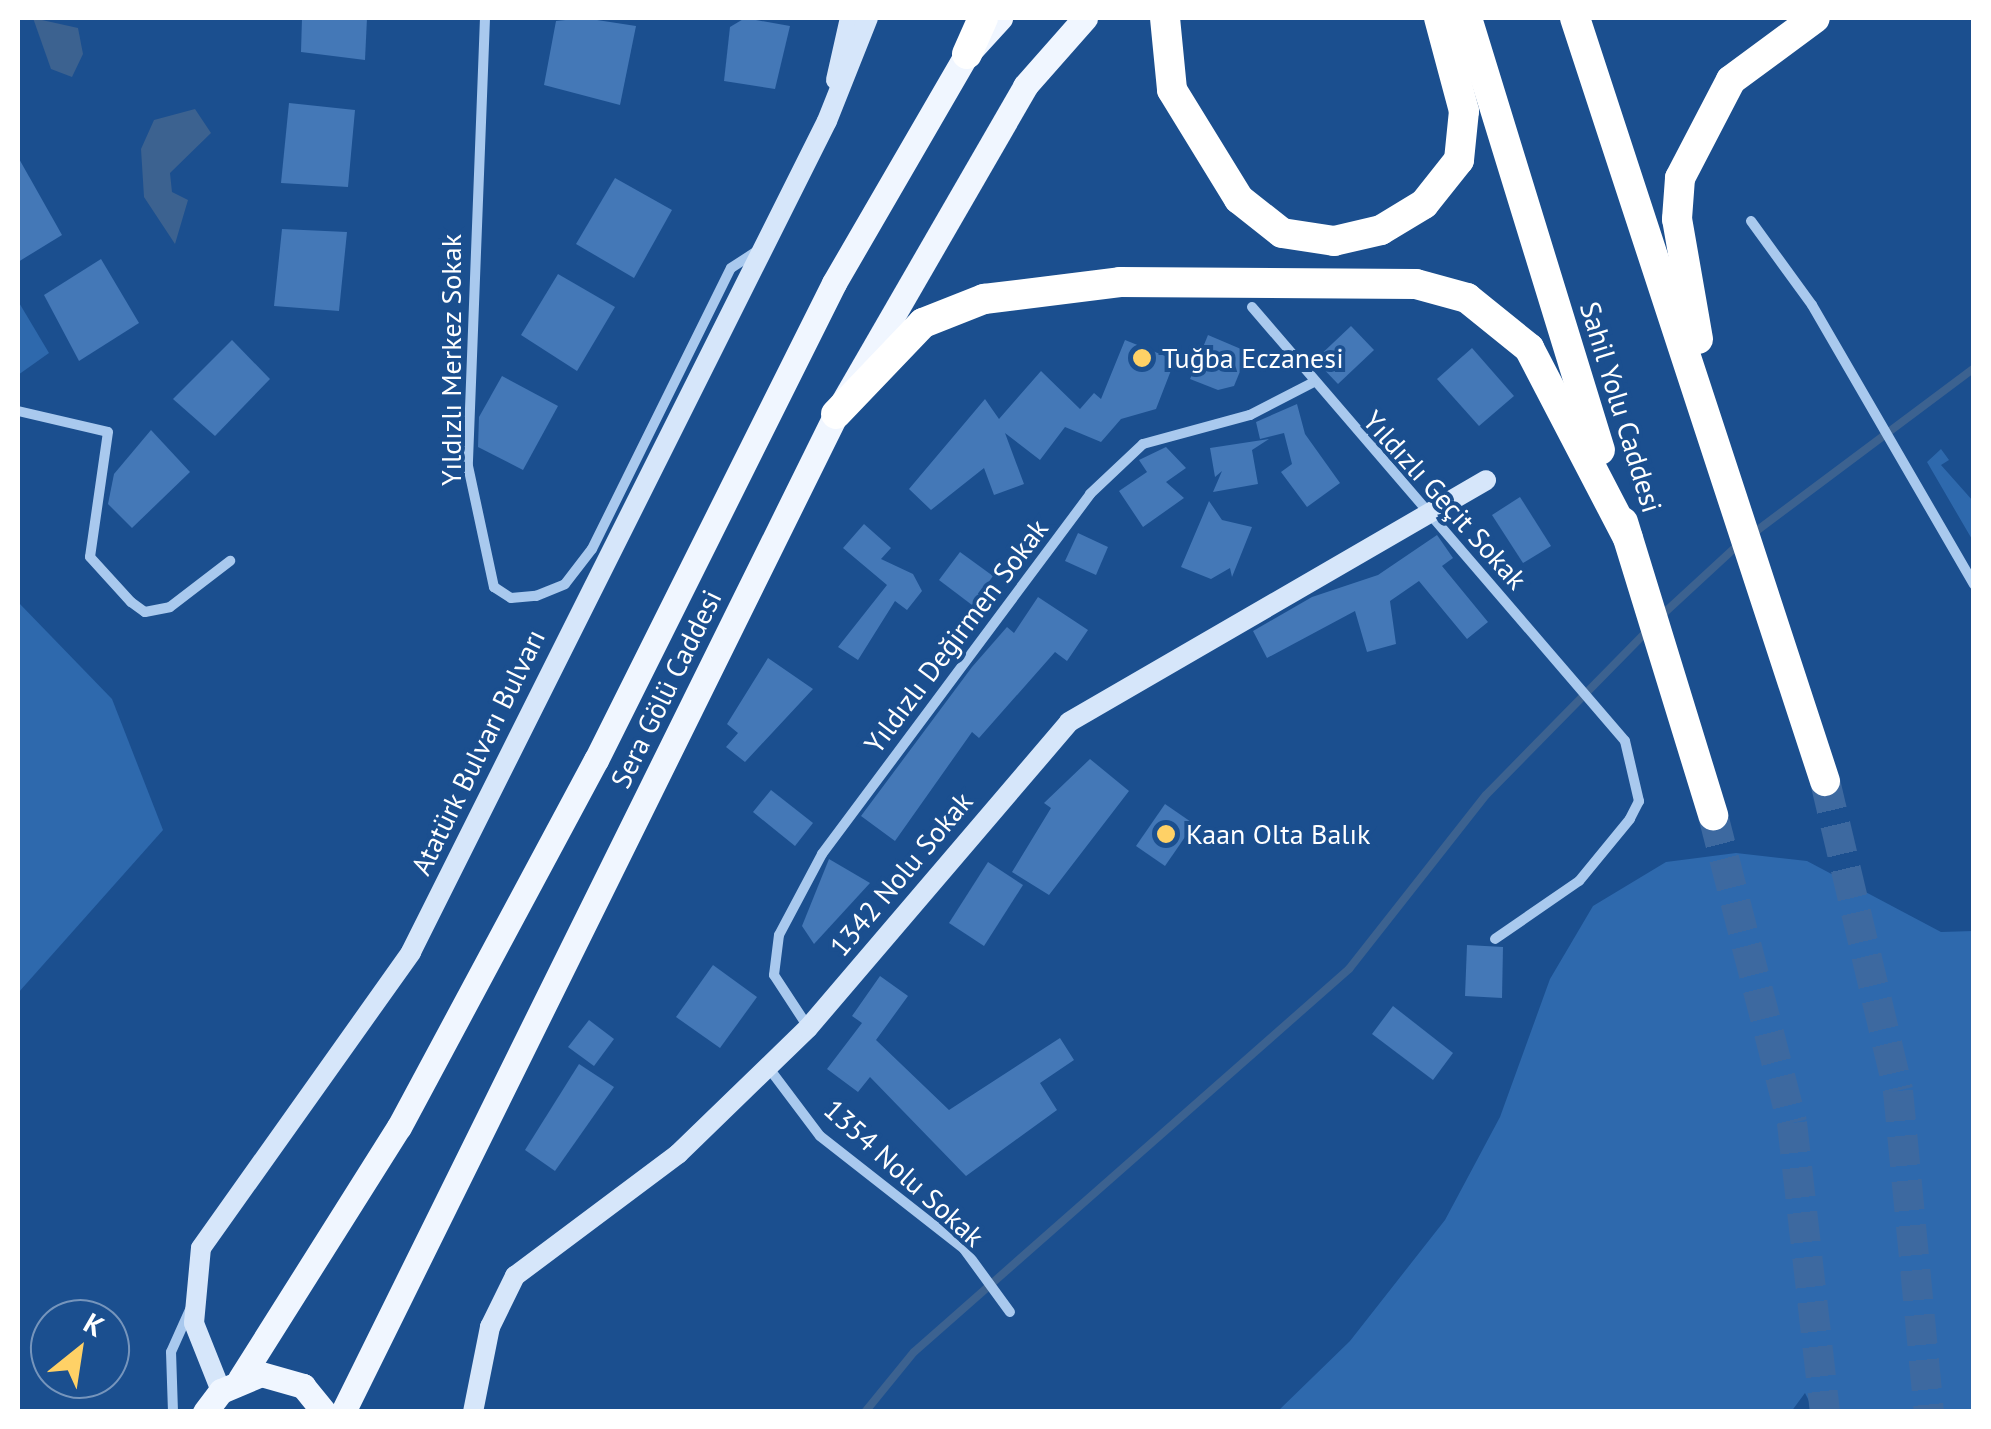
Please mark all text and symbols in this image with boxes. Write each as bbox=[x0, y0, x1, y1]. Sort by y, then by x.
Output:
street label: Yıldızlı Merkez Sokak bbox=[434, 233, 468, 487]
street label: Sahil Yolu Caddesi bbox=[1573, 297, 1669, 517]
place label: Tuğba Eczanesi bbox=[1162, 341, 1344, 375]
marker: Tuğba Eczanesi bbox=[1131, 347, 1153, 369]
street label: Yıldızlı Geçit Sokak bbox=[1356, 404, 1534, 596]
street label: Yıldızlı Değirmen Sokak bbox=[857, 512, 1055, 760]
street label: Sera Gölü Caddesi bbox=[604, 585, 728, 793]
street label: Atatürk Bulvarı Bulvarı bbox=[404, 623, 552, 881]
street label: 1342 Nolu Sokak bbox=[823, 785, 979, 963]
place label: Kaan Olta Balık bbox=[1186, 817, 1370, 851]
marker: Kaan Olta Balık bbox=[1155, 823, 1177, 845]
street label: 1354 Nolu Sokak bbox=[817, 1092, 991, 1254]
north arrow bbox=[30, 1299, 130, 1399]
text: K bbox=[77, 1304, 111, 1345]

